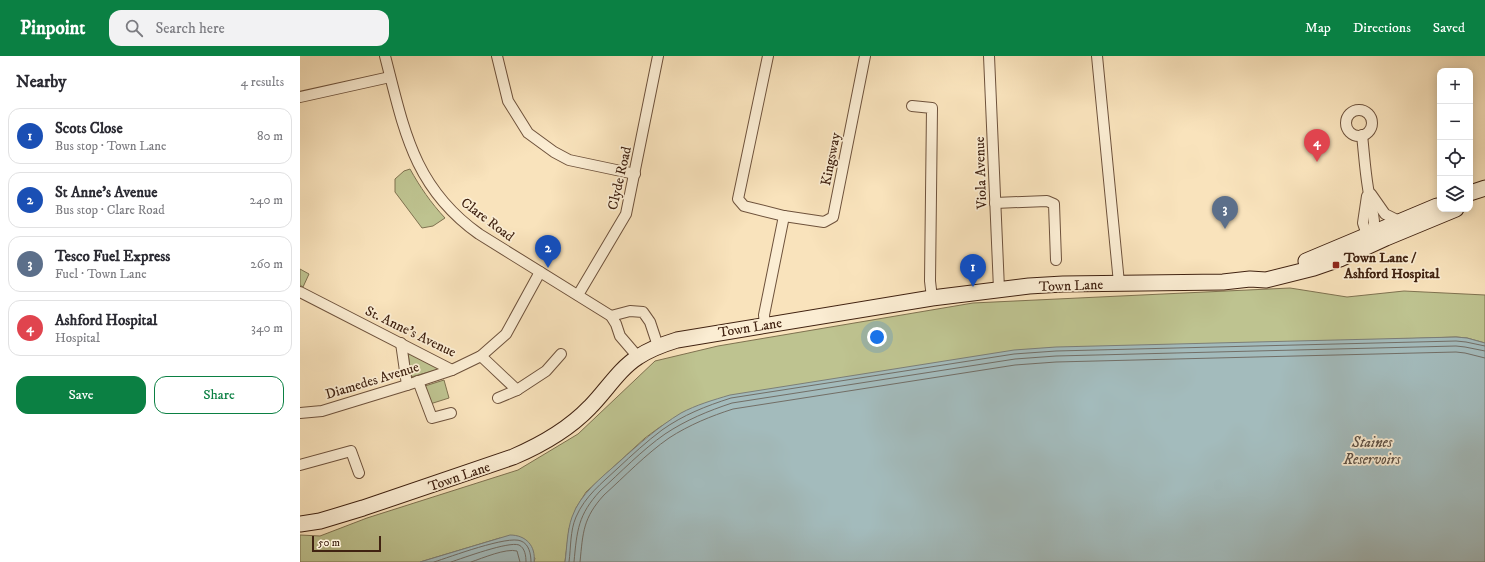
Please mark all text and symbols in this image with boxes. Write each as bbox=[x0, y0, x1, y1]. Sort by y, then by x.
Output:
search box bbox=[109, 10, 389, 46]
text: Pinpoint bbox=[20, 17, 85, 40]
icon: search bbox=[123, 17, 145, 39]
text: Search here bbox=[155, 19, 225, 38]
text: Map bbox=[1305, 19, 1331, 37]
text: Directions bbox=[1353, 19, 1411, 37]
text: Saved bbox=[1433, 19, 1465, 37]
map controls bbox=[1437, 68, 1473, 212]
button: + bbox=[1437, 68, 1473, 104]
text: Nearby bbox=[16, 71, 66, 93]
text: 4 results bbox=[241, 74, 284, 90]
button: − bbox=[1437, 104, 1473, 140]
text: Scots Close bbox=[55, 119, 123, 138]
text: 1 bbox=[28, 128, 32, 144]
text: 80 m bbox=[257, 128, 283, 144]
pin: 4 bbox=[1304, 129, 1330, 162]
street label: Kingsway bbox=[817, 131, 845, 187]
street label: Viola Avenue bbox=[971, 136, 991, 211]
text: Bus stop · Town Lane bbox=[55, 138, 166, 154]
button: locate bbox=[1437, 140, 1473, 176]
street label: Clyde Road bbox=[604, 145, 636, 212]
button: layers bbox=[1437, 176, 1473, 212]
text: St Anne's Avenue bbox=[55, 183, 157, 202]
text: 2 bbox=[27, 192, 33, 208]
text: 240 m bbox=[250, 192, 283, 208]
street label: Clare Road bbox=[457, 194, 518, 246]
pin: 3 bbox=[1212, 196, 1238, 229]
text: Bus stop · Clare Road bbox=[55, 202, 165, 218]
pin: 2 bbox=[535, 235, 561, 268]
text: Tesco Fuel Express bbox=[55, 247, 170, 266]
place label: Town Lane / Ashford Hospital bbox=[1343, 249, 1440, 283]
pin: 1 bbox=[960, 254, 986, 287]
text: 3 bbox=[28, 256, 32, 272]
text: 260 m bbox=[250, 256, 283, 272]
marker: Town Lane / Ashford Hospital bbox=[1331, 260, 1341, 270]
text: Fuel · Town Lane bbox=[55, 266, 147, 282]
street label: Town Lane bbox=[1039, 276, 1104, 296]
street label: St. Anne's Avenue bbox=[362, 302, 459, 362]
text: Ashford Hospital bbox=[55, 311, 157, 330]
street label: Town Lane bbox=[717, 314, 784, 342]
text: 4 bbox=[26, 320, 34, 336]
text: 340 m bbox=[251, 320, 283, 336]
your location bbox=[867, 327, 887, 347]
text: Hospital bbox=[55, 330, 100, 346]
street label: Diamedes Avenue bbox=[323, 358, 422, 404]
button: Save bbox=[16, 376, 146, 414]
button: Share bbox=[154, 376, 284, 414]
water label: Staines Reservoirs bbox=[1342, 433, 1401, 469]
street label: Town Lane bbox=[426, 458, 493, 496]
scale bar bbox=[312, 534, 381, 553]
text: 50 m bbox=[318, 536, 340, 550]

